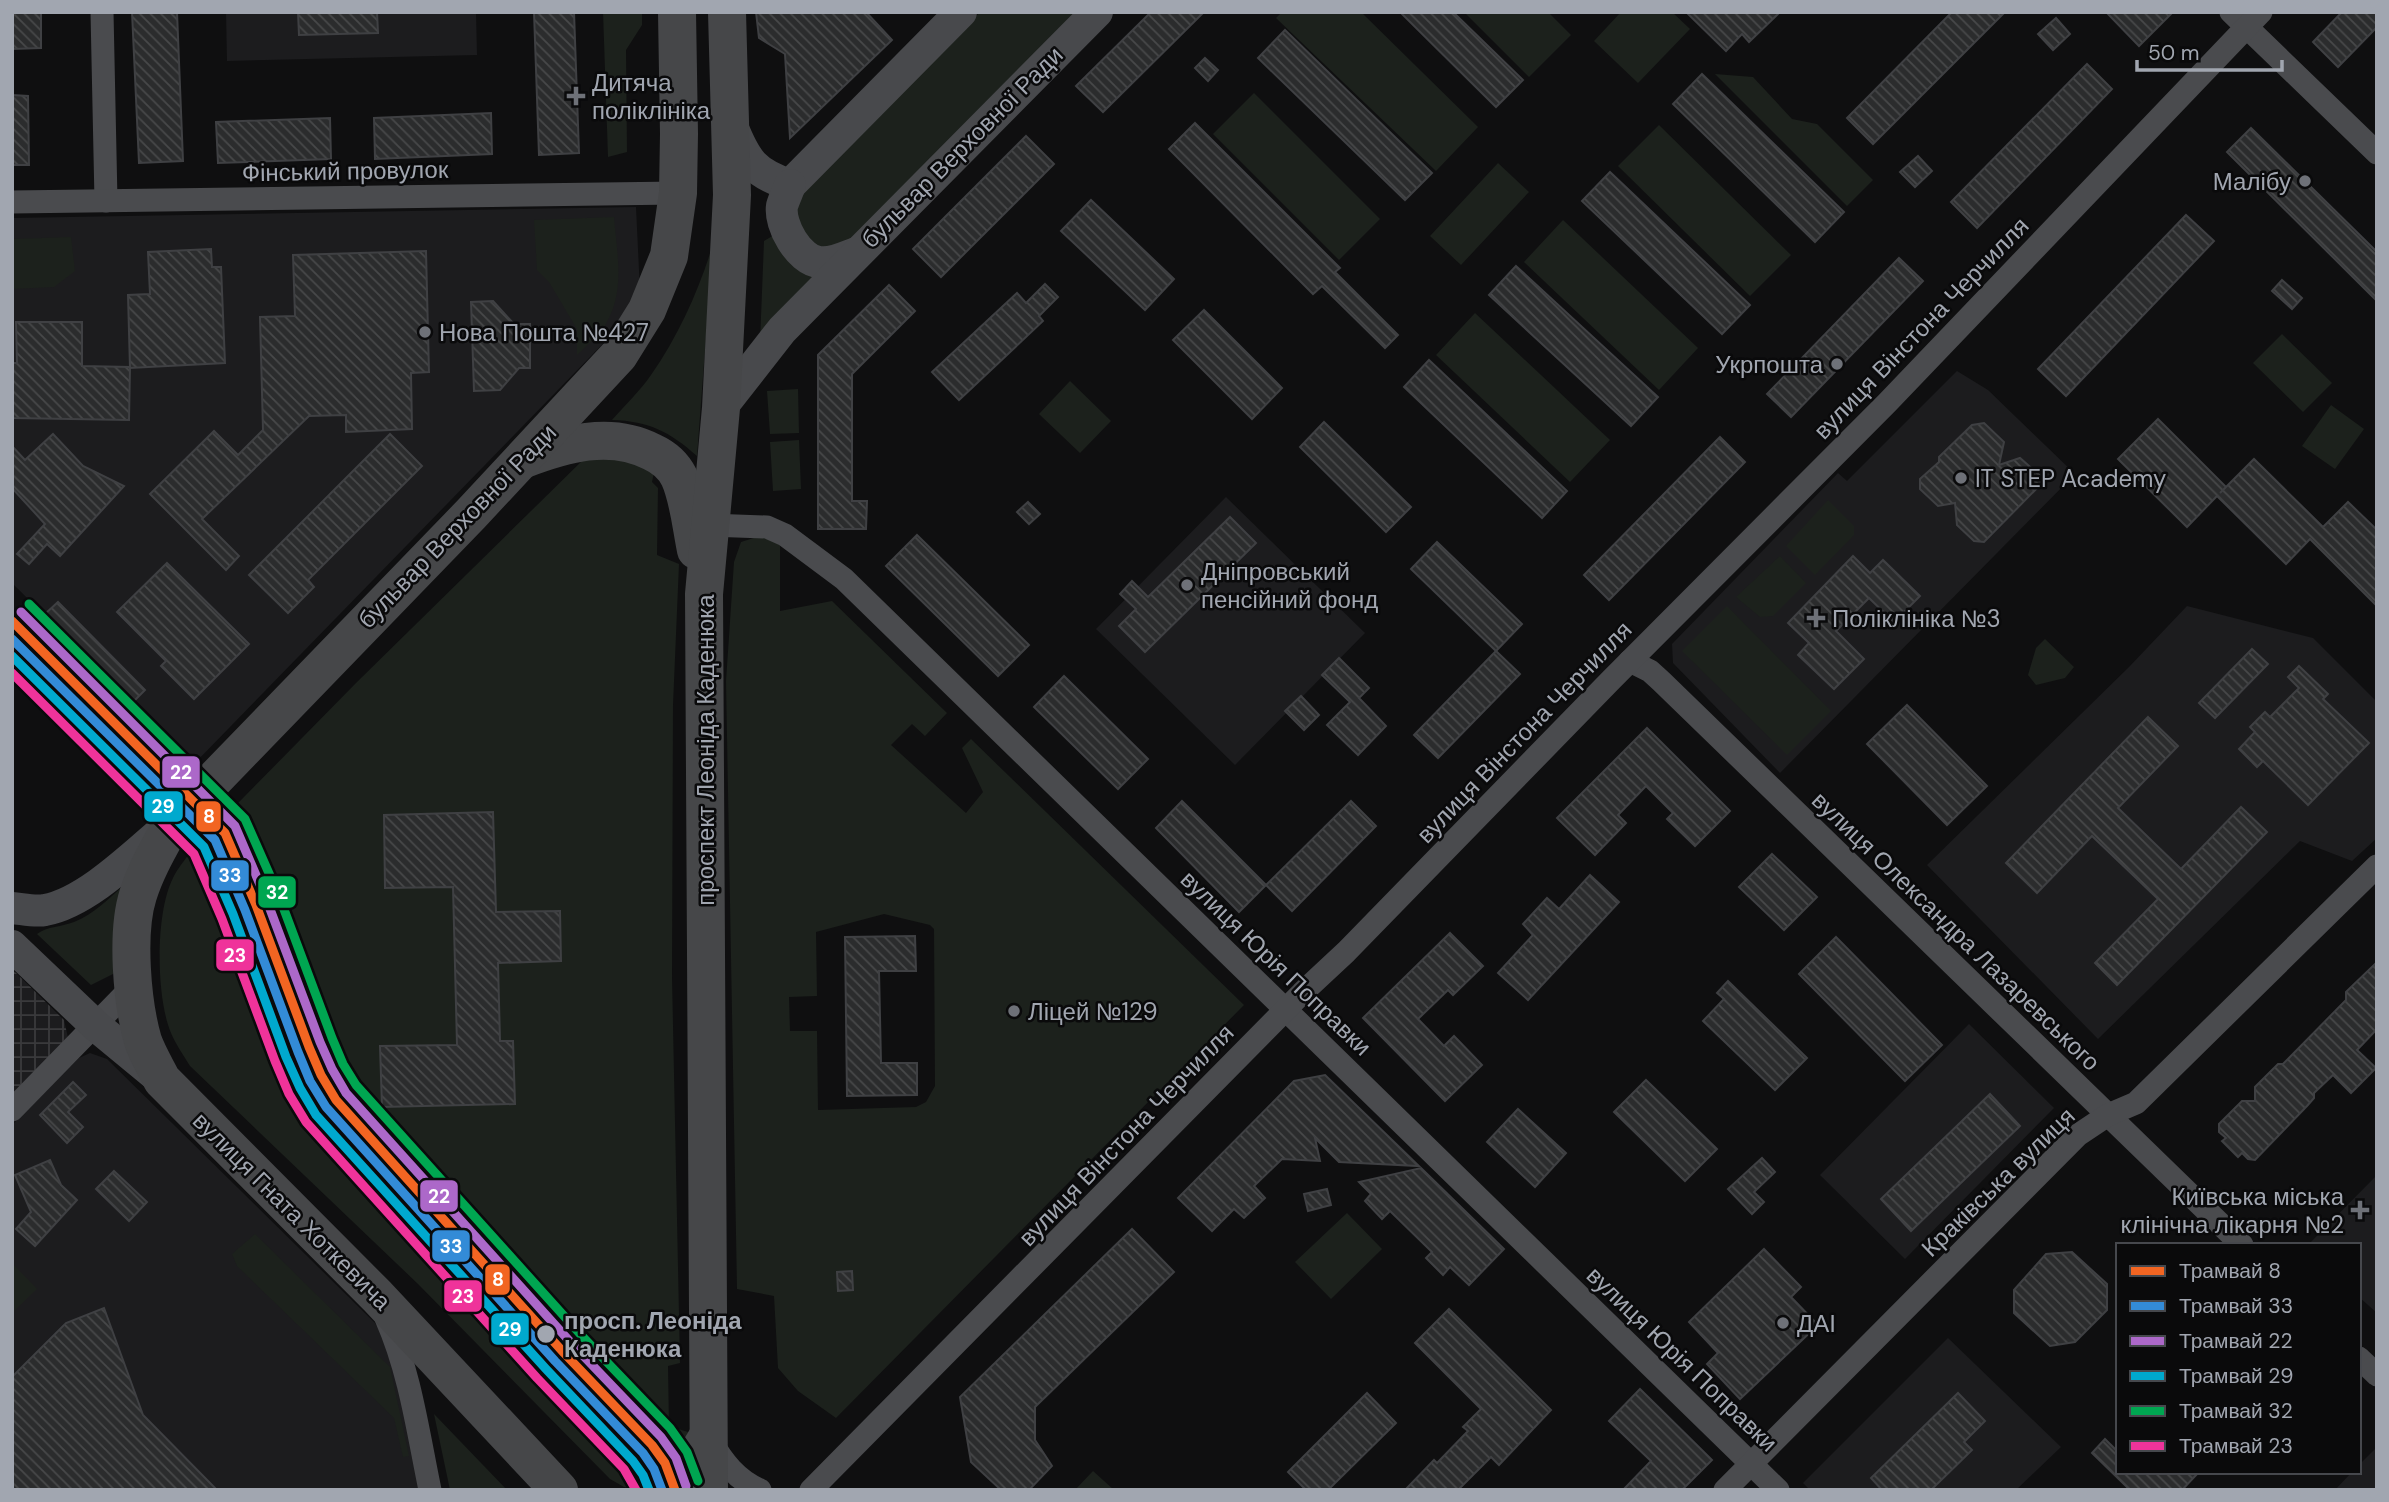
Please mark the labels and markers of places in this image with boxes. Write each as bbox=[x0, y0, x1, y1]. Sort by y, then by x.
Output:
place label: Дитяча поліклініка bbox=[592, 67, 711, 126]
marker: Дитяча поліклініка bbox=[566, 86, 586, 106]
place label: Малібу bbox=[2213, 166, 2291, 197]
marker: Малібу bbox=[2297, 173, 2313, 189]
place label: Нова Пошта №427 bbox=[439, 317, 649, 348]
marker: Нова Пошта №427 bbox=[417, 324, 433, 340]
place label: Укрпошта bbox=[1715, 349, 1824, 380]
marker: Укрпошта bbox=[1829, 356, 1845, 372]
place label: IT STEP Academy bbox=[1975, 463, 2166, 494]
marker: IT STEP Academy bbox=[1953, 470, 1969, 486]
place label: Дніпровський пенсійний фонд bbox=[1201, 556, 1378, 615]
marker: Дніпровський пенсійний фонд bbox=[1179, 577, 1195, 593]
place label: Поліклініка №3 bbox=[1832, 603, 2001, 634]
marker: Поліклініка №3 bbox=[1806, 608, 1826, 628]
place label: Ліцей №129 bbox=[1028, 996, 1158, 1027]
marker: Ліцей №129 bbox=[1006, 1003, 1022, 1019]
place label: Київська міська клінічна лікарня №2 bbox=[2121, 1181, 2345, 1240]
marker: Київська міська клінічна лікарня №2 bbox=[2350, 1200, 2370, 1220]
place label: просп. Леоніда Каденюка bbox=[564, 1305, 742, 1364]
place label: ДАІ bbox=[1797, 1308, 1836, 1339]
marker: ДАІ bbox=[1775, 1315, 1791, 1331]
marker: просп. Леоніда Каденюка bbox=[535, 1323, 557, 1345]

